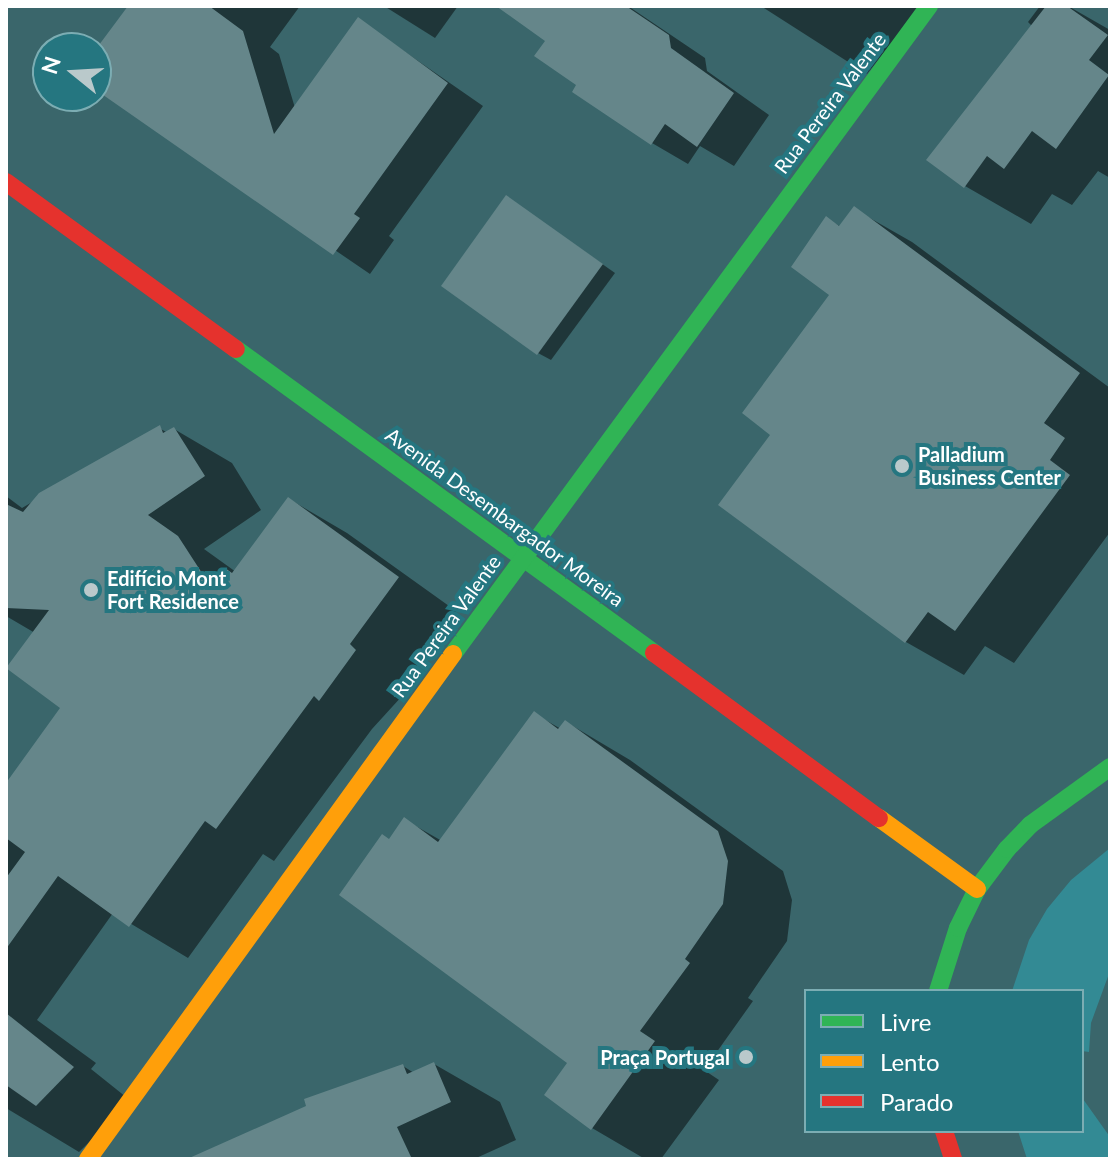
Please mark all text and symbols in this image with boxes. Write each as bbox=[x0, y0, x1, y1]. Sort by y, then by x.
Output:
street label: Rua Pereira Valente bbox=[769, 28, 891, 178]
north arrow bbox=[32, 32, 112, 112]
text: N bbox=[35, 53, 66, 77]
street label: Avenida Desembargador Moreira bbox=[381, 422, 629, 612]
place label: Palladium Business Center bbox=[918, 442, 1061, 489]
marker: Palladium Business Center bbox=[893, 457, 911, 475]
street label: Rua Pereira Valente bbox=[386, 550, 506, 702]
place label: Edifício Mont Fort Residence bbox=[107, 566, 239, 613]
marker: Edifício Mont Fort Residence bbox=[82, 581, 100, 599]
legend bbox=[804, 989, 1084, 1133]
text: Livre bbox=[880, 1007, 931, 1036]
place label: Praça Portugal bbox=[600, 1045, 730, 1069]
text: Lento bbox=[880, 1047, 940, 1076]
marker: Praça Portugal bbox=[737, 1048, 755, 1066]
text: Parado bbox=[880, 1087, 953, 1116]

